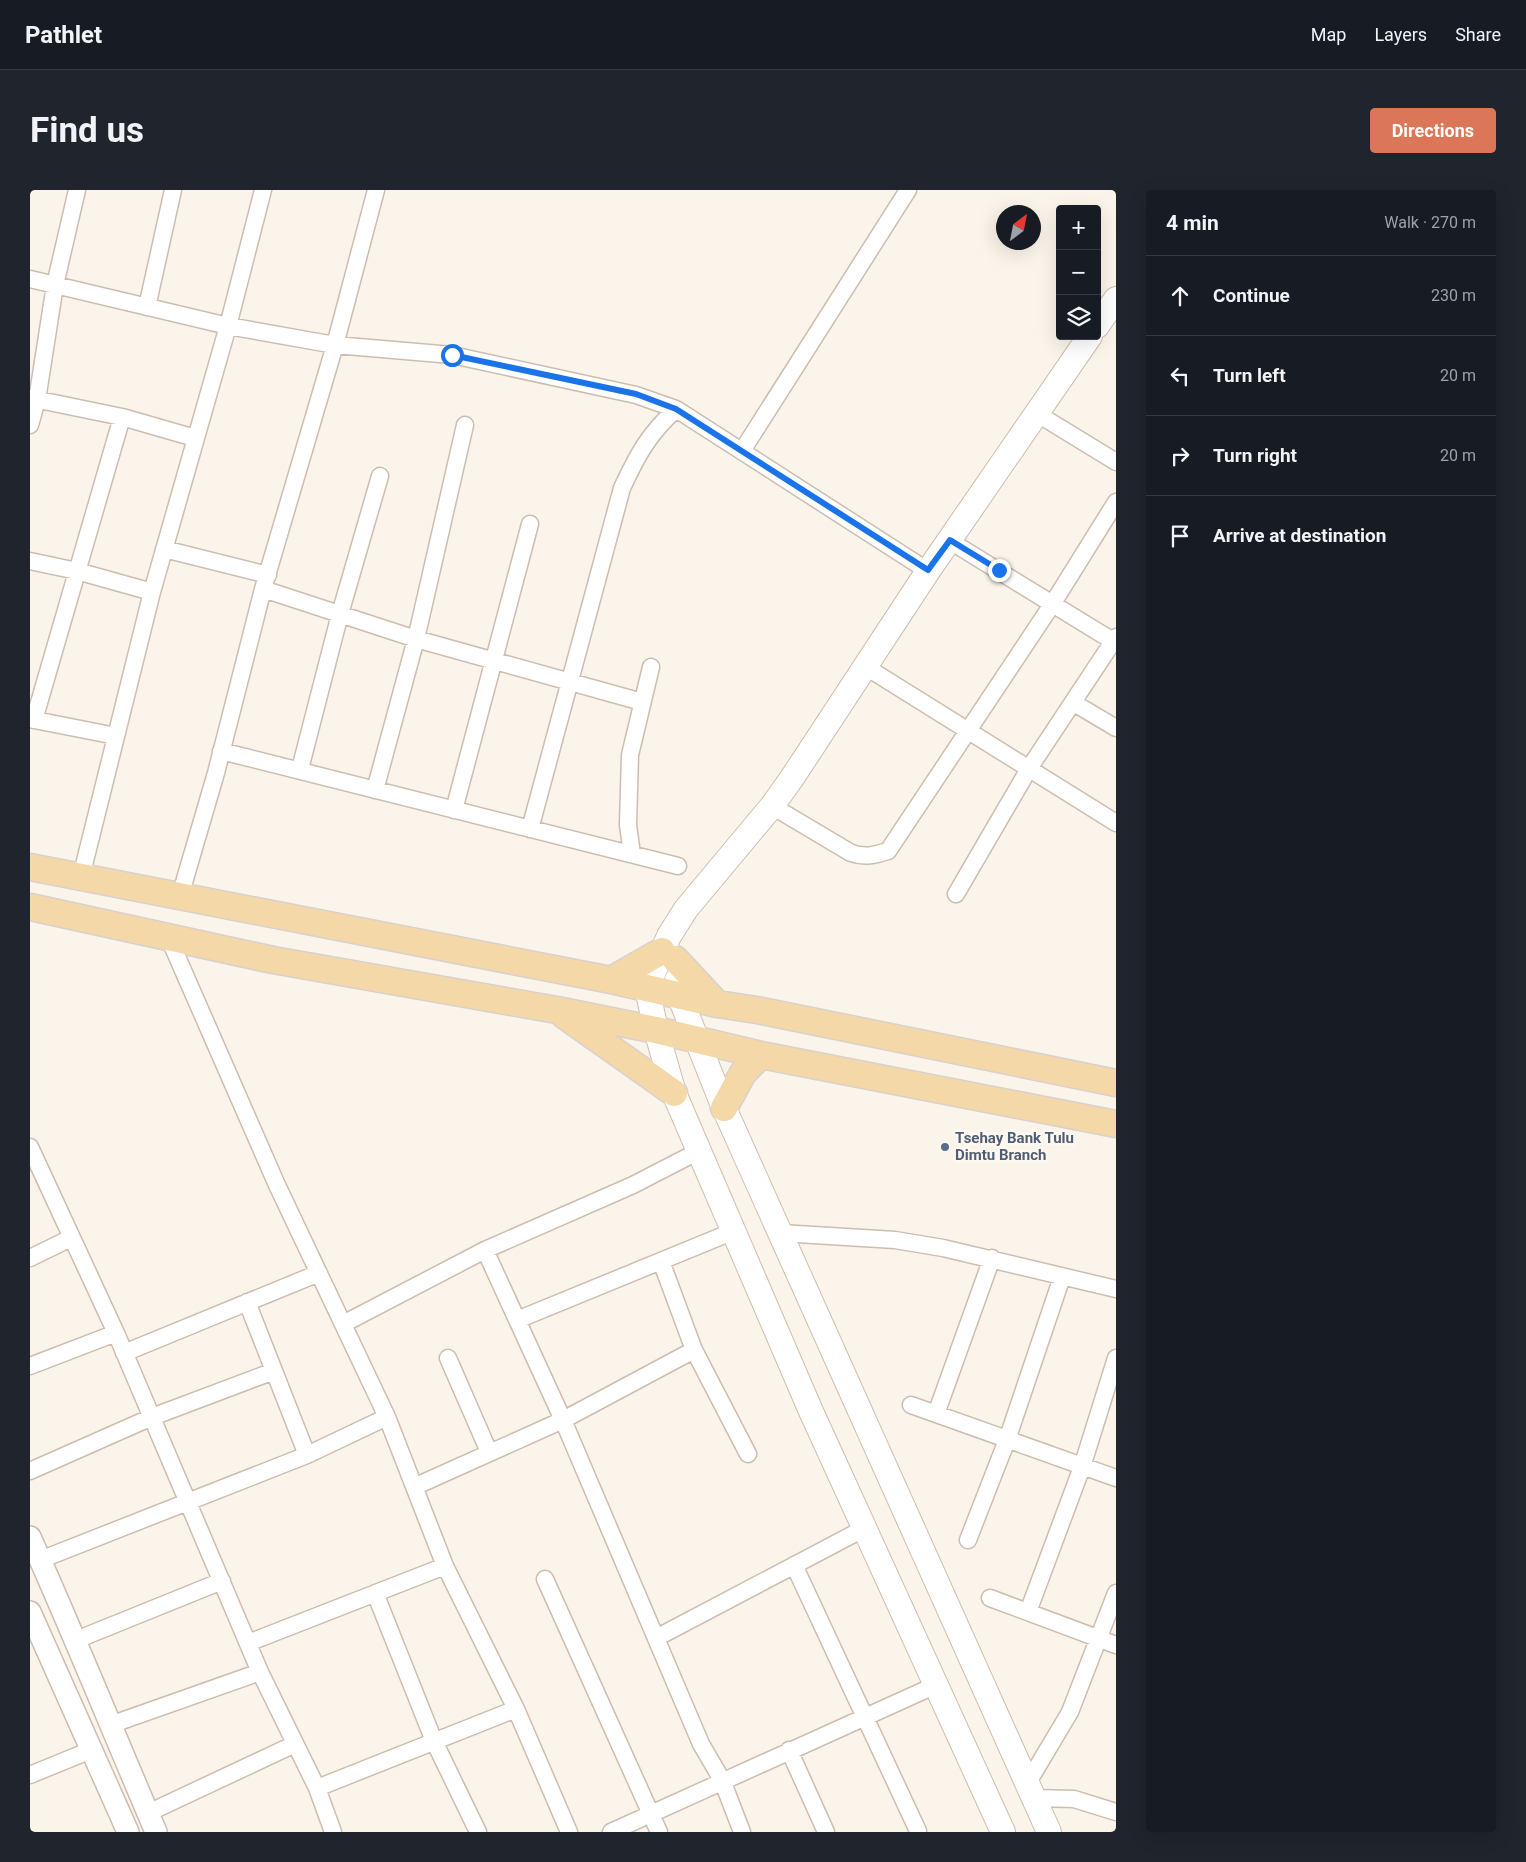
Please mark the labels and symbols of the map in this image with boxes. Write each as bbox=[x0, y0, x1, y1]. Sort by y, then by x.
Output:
north arrow bbox=[996, 205, 1041, 250]
route start bbox=[441, 344, 464, 367]
route end bbox=[988, 559, 1011, 582]
place label: Tsehay Bank Tulu Dimtu Branch bbox=[955, 1129, 1074, 1164]
marker: Tsehay Bank Tulu Dimtu Branch bbox=[939, 1141, 951, 1153]

